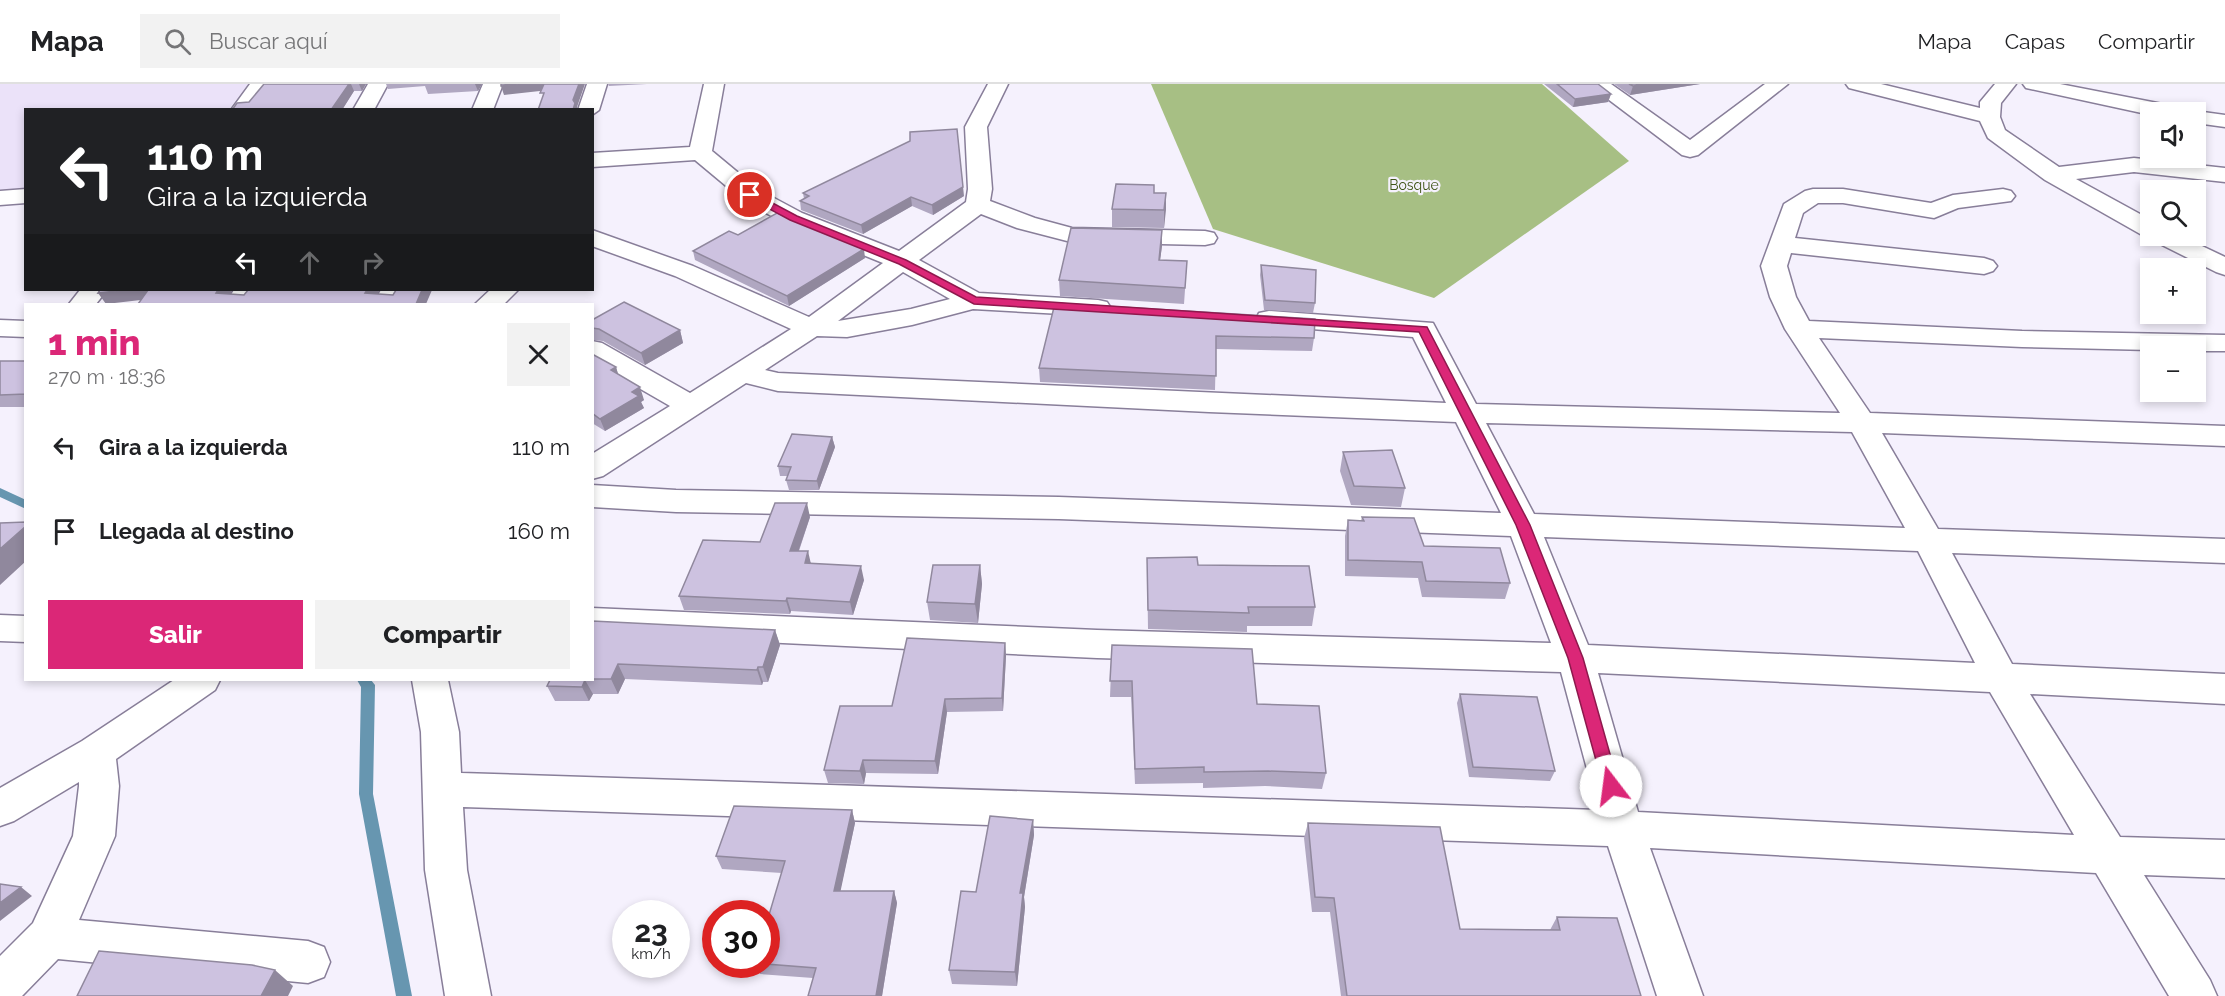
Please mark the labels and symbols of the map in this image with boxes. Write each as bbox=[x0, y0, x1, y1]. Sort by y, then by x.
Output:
pin bbox=[724, 169, 775, 220]
park label: Bosque bbox=[1389, 177, 1439, 193]
position arrow bbox=[1579, 754, 1643, 818]
speed limit sign: 30 bbox=[702, 900, 780, 978]

